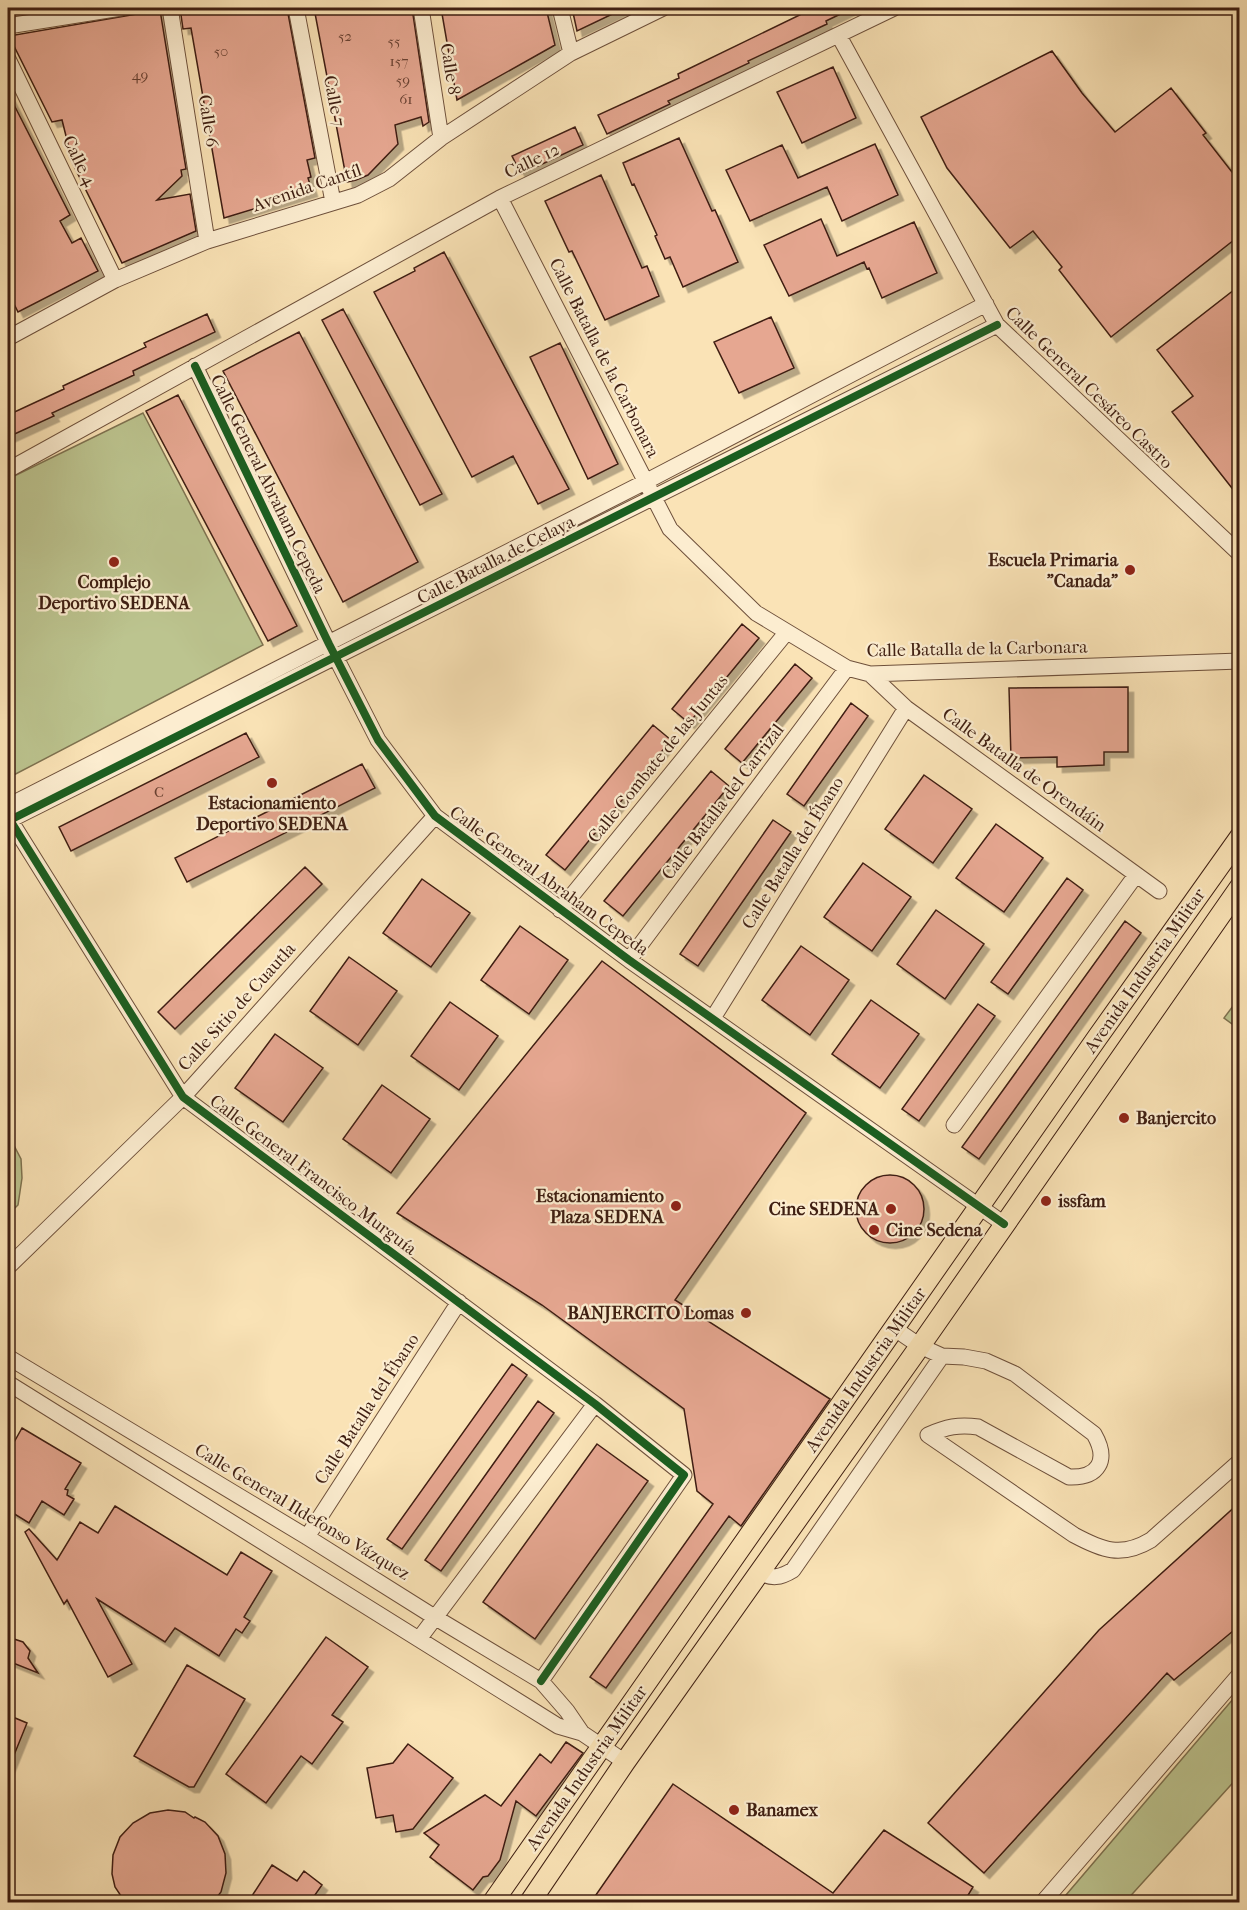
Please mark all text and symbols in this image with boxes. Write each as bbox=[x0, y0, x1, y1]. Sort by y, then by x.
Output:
house number: 52 bbox=[338, 27, 352, 45]
house number: 55 bbox=[388, 32, 400, 50]
house number: 50 bbox=[214, 42, 228, 60]
street label: Calle 8 bbox=[436, 42, 464, 96]
house number: 157 bbox=[389, 52, 409, 70]
house number: 49 bbox=[132, 66, 148, 84]
house number: 59 bbox=[396, 71, 410, 89]
street label: Calle 7 bbox=[319, 74, 349, 129]
house number: 61 bbox=[399, 90, 413, 108]
street label: Calle 6 bbox=[194, 93, 223, 149]
street label: Calle 4 bbox=[58, 132, 100, 190]
street label: Calle 12 bbox=[501, 139, 563, 183]
street label: Avenida Cantíl bbox=[249, 160, 364, 217]
street label: Calle Batalla de la Carbonara bbox=[544, 255, 664, 462]
street label: Calle General Cesáreo Castro bbox=[1001, 303, 1177, 473]
street label: Calle General Abraham Cepeda bbox=[206, 371, 331, 597]
street label: Calle Batalla de Celaya bbox=[414, 511, 579, 609]
place label: Escuela Primaria "Canada" bbox=[988, 550, 1119, 592]
marker: Complejo Deportivo SEDENA bbox=[107, 555, 121, 569]
marker: Escuela Primaria "Canada" bbox=[1123, 563, 1137, 577]
place label: Complejo Deportivo SEDENA bbox=[38, 572, 191, 614]
street label: Calle Batalla de la Carbonara bbox=[866, 637, 1088, 661]
street label: Calle Combate de las Juntas bbox=[584, 670, 733, 848]
street label: Calle Batalla de Orendáin bbox=[938, 703, 1110, 837]
street label: Calle Batalla del Carrizal bbox=[658, 720, 788, 884]
street label: Calle Batalla del Ébano bbox=[737, 772, 848, 933]
marker: Estacionamiento Deportivo SEDENA bbox=[265, 776, 279, 790]
house number: C bbox=[154, 783, 164, 801]
place label: Estacionamiento Deportivo SEDENA bbox=[196, 793, 349, 835]
street label: Calle General Abraham Cepeda bbox=[445, 802, 653, 961]
street label: Avenida Industria Militar bbox=[1079, 884, 1210, 1058]
street label: Calle Sitio de Cuautla bbox=[174, 938, 300, 1075]
street label: Calle General Francisco Murguía bbox=[205, 1090, 421, 1260]
place label: Banjercito bbox=[1136, 1108, 1216, 1129]
marker: Banjercito bbox=[1117, 1111, 1131, 1125]
place label: Estacionamiento Plaza SEDENA bbox=[536, 1186, 665, 1228]
place label: issfam bbox=[1057, 1191, 1107, 1212]
marker: issfam bbox=[1039, 1194, 1053, 1208]
marker: Estacionamiento Plaza SEDENA bbox=[669, 1199, 683, 1213]
place label: Cine SEDENA bbox=[769, 1199, 880, 1220]
marker: Cine SEDENA bbox=[884, 1202, 898, 1216]
place label: Cine Sedena bbox=[886, 1220, 983, 1241]
marker: Cine Sedena bbox=[867, 1223, 881, 1237]
street label: Avenida Industria Militar bbox=[800, 1283, 931, 1457]
place label: BANJERCITO Lomas bbox=[567, 1303, 734, 1324]
marker: BANJERCITO Lomas bbox=[739, 1306, 753, 1320]
street label: Calle Batalla del Ébano bbox=[310, 1329, 424, 1488]
street label: Calle General Ildefonso Vázquez bbox=[191, 1439, 413, 1585]
street label: Avenida Industria Militar bbox=[521, 1681, 652, 1855]
place label: Banamex bbox=[746, 1800, 818, 1821]
marker: Banamex bbox=[727, 1803, 741, 1817]

